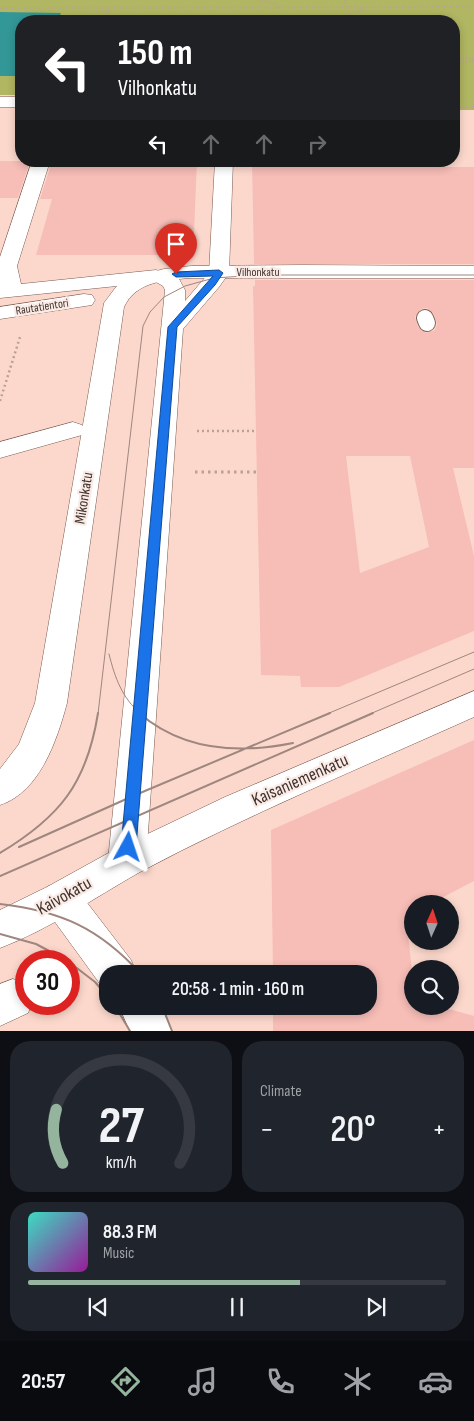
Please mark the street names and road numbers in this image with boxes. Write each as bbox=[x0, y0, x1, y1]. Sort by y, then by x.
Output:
street label: Vilhonkatu bbox=[237, 265, 280, 280]
street label: Rautatientori bbox=[14, 295, 70, 319]
street label: Mikonkatu bbox=[71, 471, 97, 525]
street label: Kaisaniemenkatu bbox=[249, 749, 351, 811]
street label: Kaivokatu bbox=[33, 872, 95, 920]

